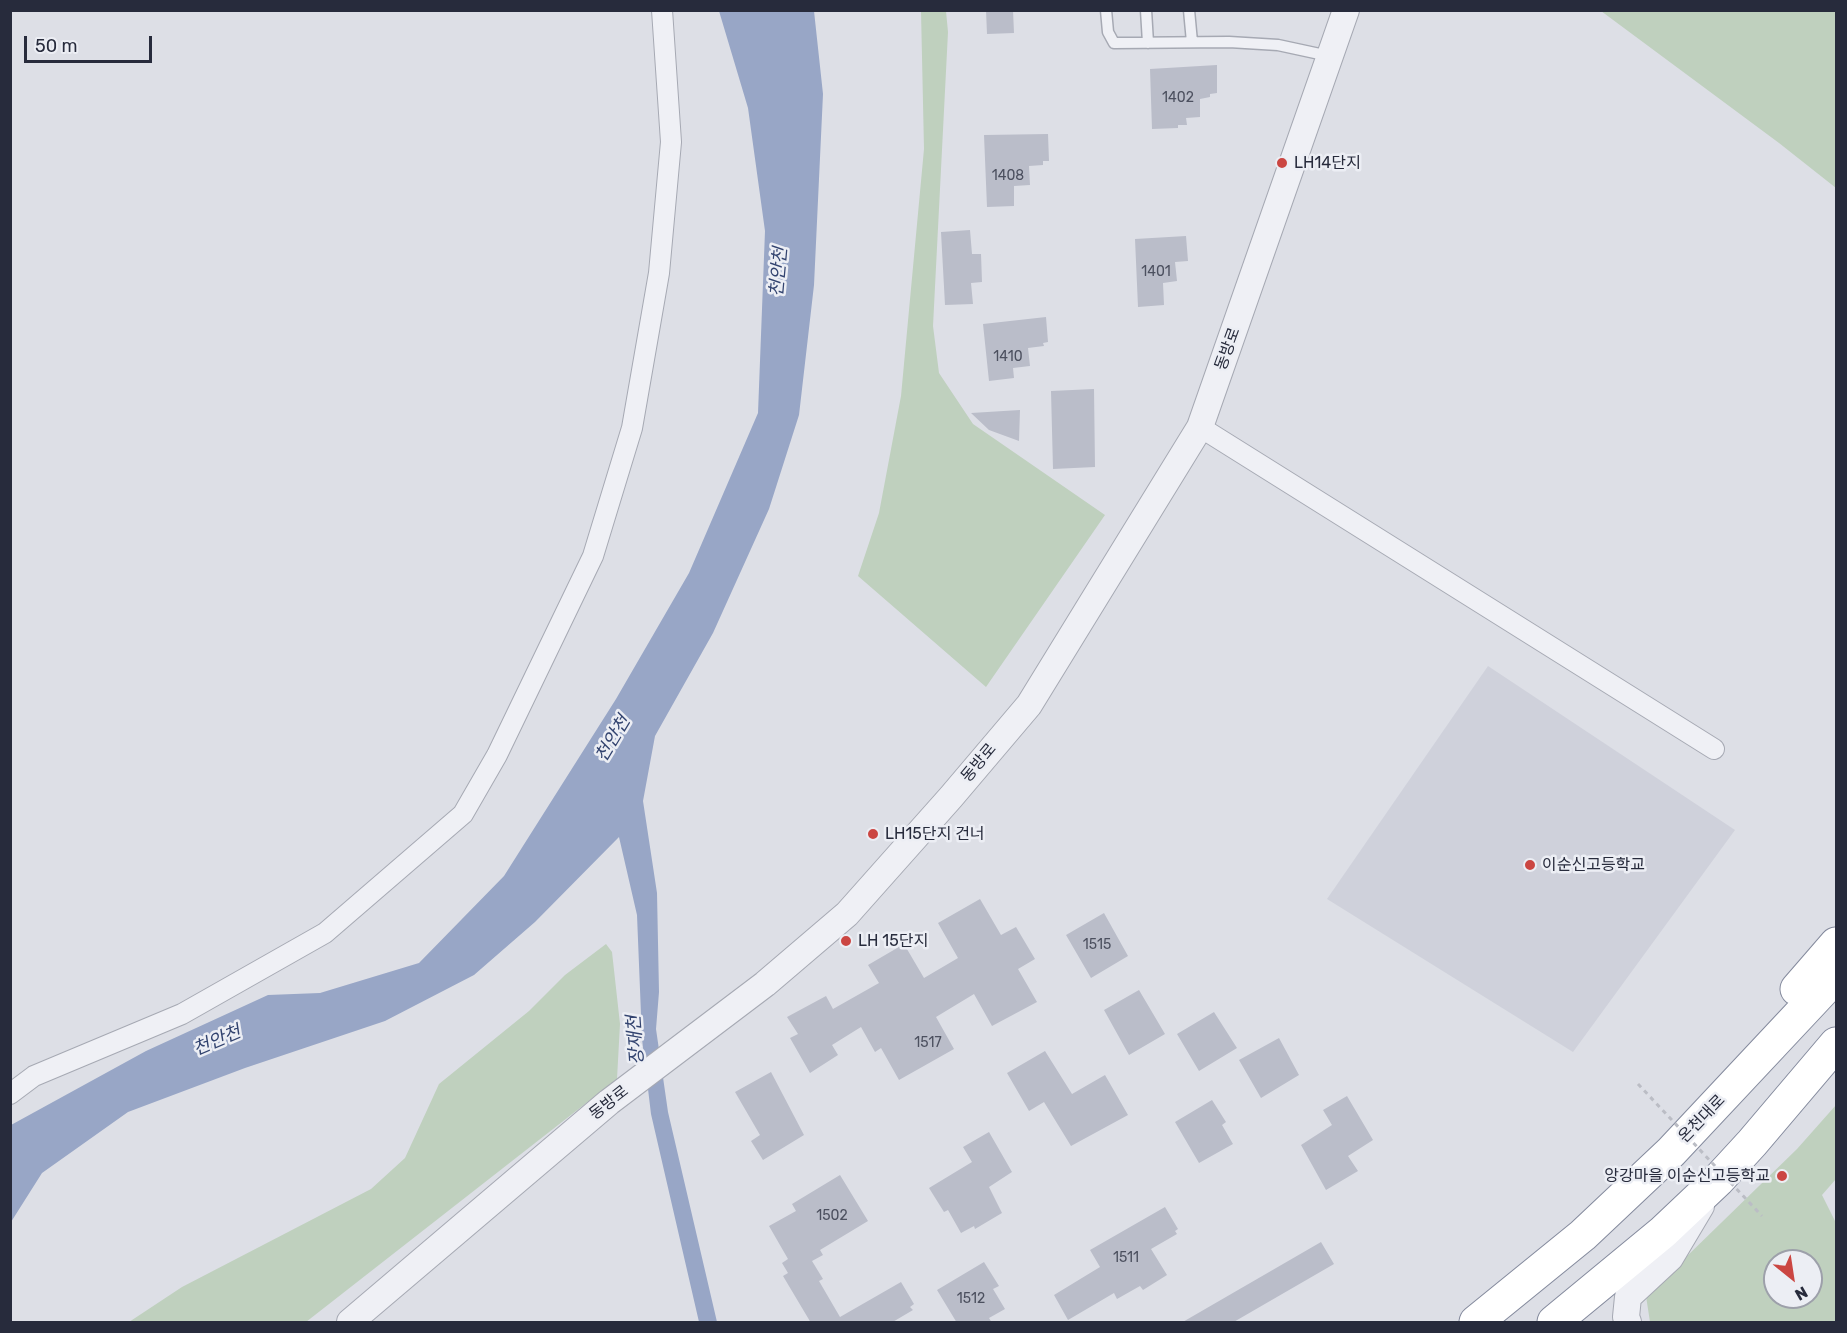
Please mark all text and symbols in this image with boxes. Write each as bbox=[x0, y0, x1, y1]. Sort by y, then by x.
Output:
scale bar bbox=[27, 24, 154, 62]
text: 50 m bbox=[35, 35, 78, 57]
house number: 1402 bbox=[1162, 90, 1194, 106]
place label: LH14단지 bbox=[1294, 153, 1361, 173]
marker: LH14단지 bbox=[1275, 156, 1289, 170]
house number: 1408 bbox=[992, 168, 1024, 184]
water label: 천안천 bbox=[766, 246, 792, 298]
house number: 1401 bbox=[1141, 264, 1171, 280]
street label: 동방로 bbox=[1211, 325, 1245, 373]
house number: 1410 bbox=[993, 349, 1023, 365]
water label: 천안천 bbox=[591, 712, 635, 766]
street label: 동방로 bbox=[957, 740, 1001, 786]
place label: LH15단지 건너 bbox=[885, 824, 985, 844]
marker: LH15단지 건너 bbox=[866, 827, 880, 841]
place label: 이순신고등학교 bbox=[1542, 855, 1645, 875]
marker: 이순신고등학교 bbox=[1523, 858, 1537, 872]
place label: LH 15단지 bbox=[858, 931, 928, 951]
marker: LH 15단지 bbox=[839, 934, 853, 948]
house number: 1515 bbox=[1083, 937, 1111, 953]
water label: 장재천 bbox=[623, 1014, 649, 1066]
water label: 천안천 bbox=[190, 1021, 244, 1061]
house number: 1517 bbox=[914, 1035, 942, 1051]
street label: 동방로 bbox=[586, 1082, 632, 1124]
street label: 온천대로 bbox=[1675, 1091, 1729, 1147]
place label: 앙강마을 이순신고등학교 bbox=[1604, 1166, 1770, 1186]
marker: 앙강마을 이순신고등학교 bbox=[1775, 1169, 1789, 1183]
house number: 1502 bbox=[816, 1208, 848, 1224]
north arrow bbox=[1763, 1249, 1823, 1309]
house number: 1511 bbox=[1113, 1250, 1139, 1266]
text: N bbox=[1792, 1282, 1811, 1304]
house number: 1512 bbox=[957, 1291, 985, 1307]

